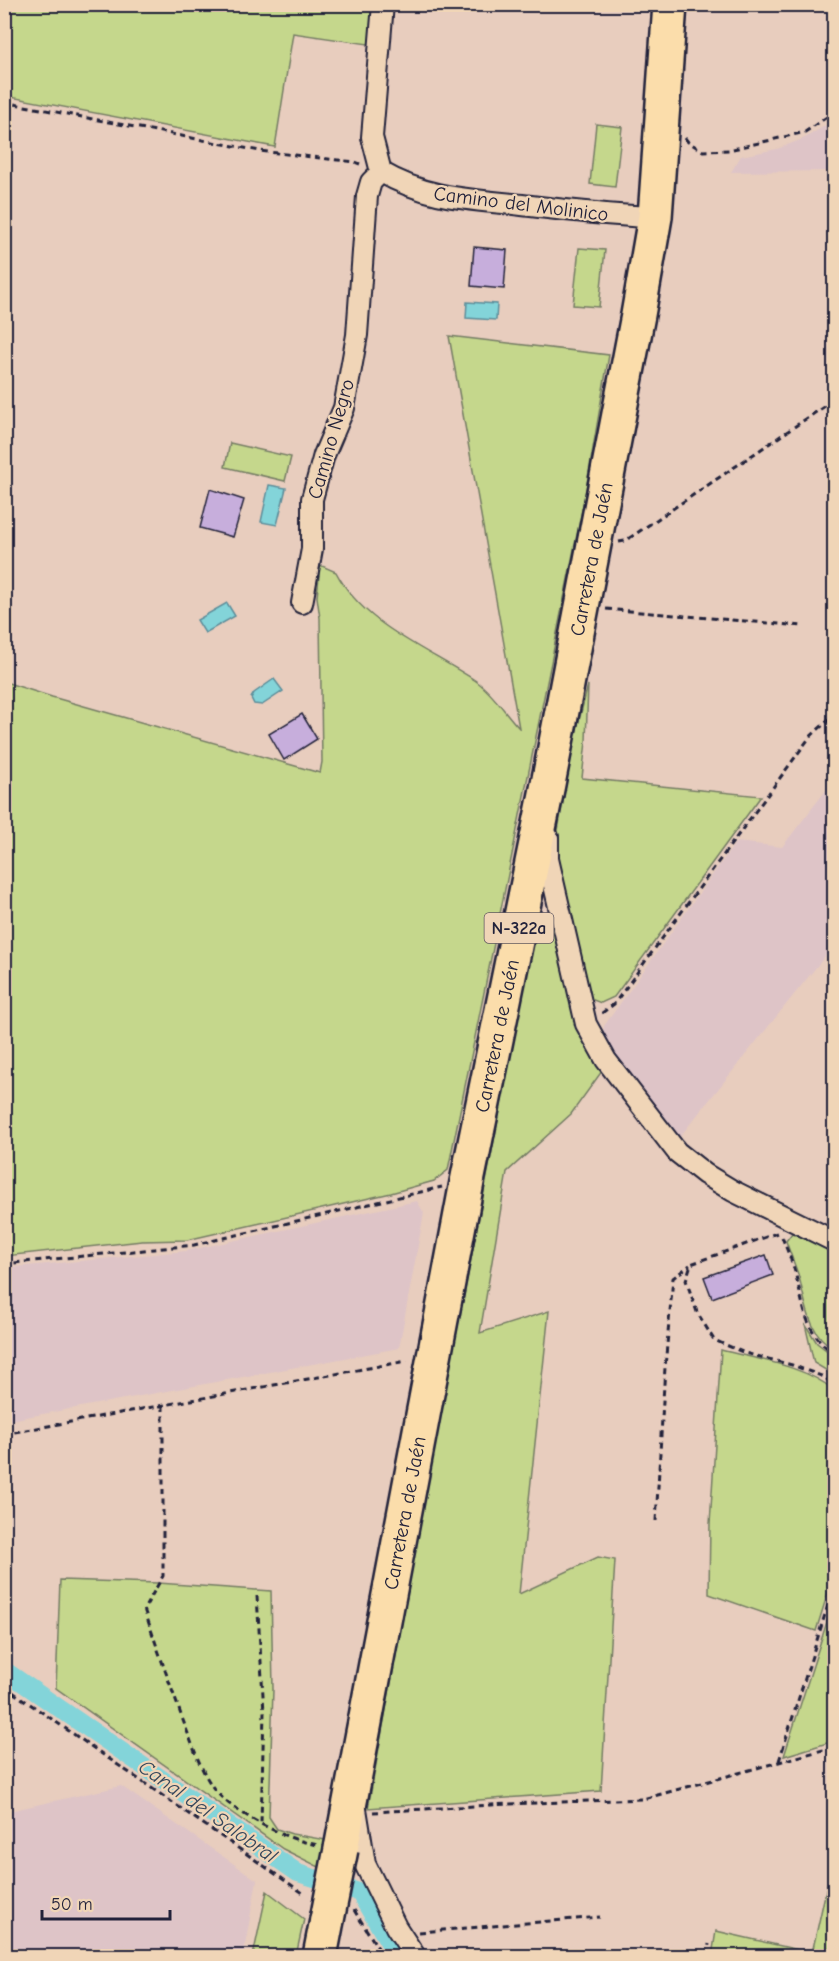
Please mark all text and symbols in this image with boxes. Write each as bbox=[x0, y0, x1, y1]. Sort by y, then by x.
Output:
street label: Camino del Molinico bbox=[432, 182, 610, 226]
street label: Camino Negro bbox=[303, 376, 359, 502]
street label: Carretera de Jaén bbox=[565, 480, 617, 638]
road number: N-322a bbox=[484, 913, 554, 943]
street label: Carretera de Jaén bbox=[470, 957, 524, 1114]
street label: Carretera de Jaén bbox=[379, 1434, 430, 1592]
water label: Canal del Salobral bbox=[134, 1754, 282, 1868]
scale bar bbox=[42, 1883, 170, 1921]
text: 50 m bbox=[51, 1894, 93, 1915]

